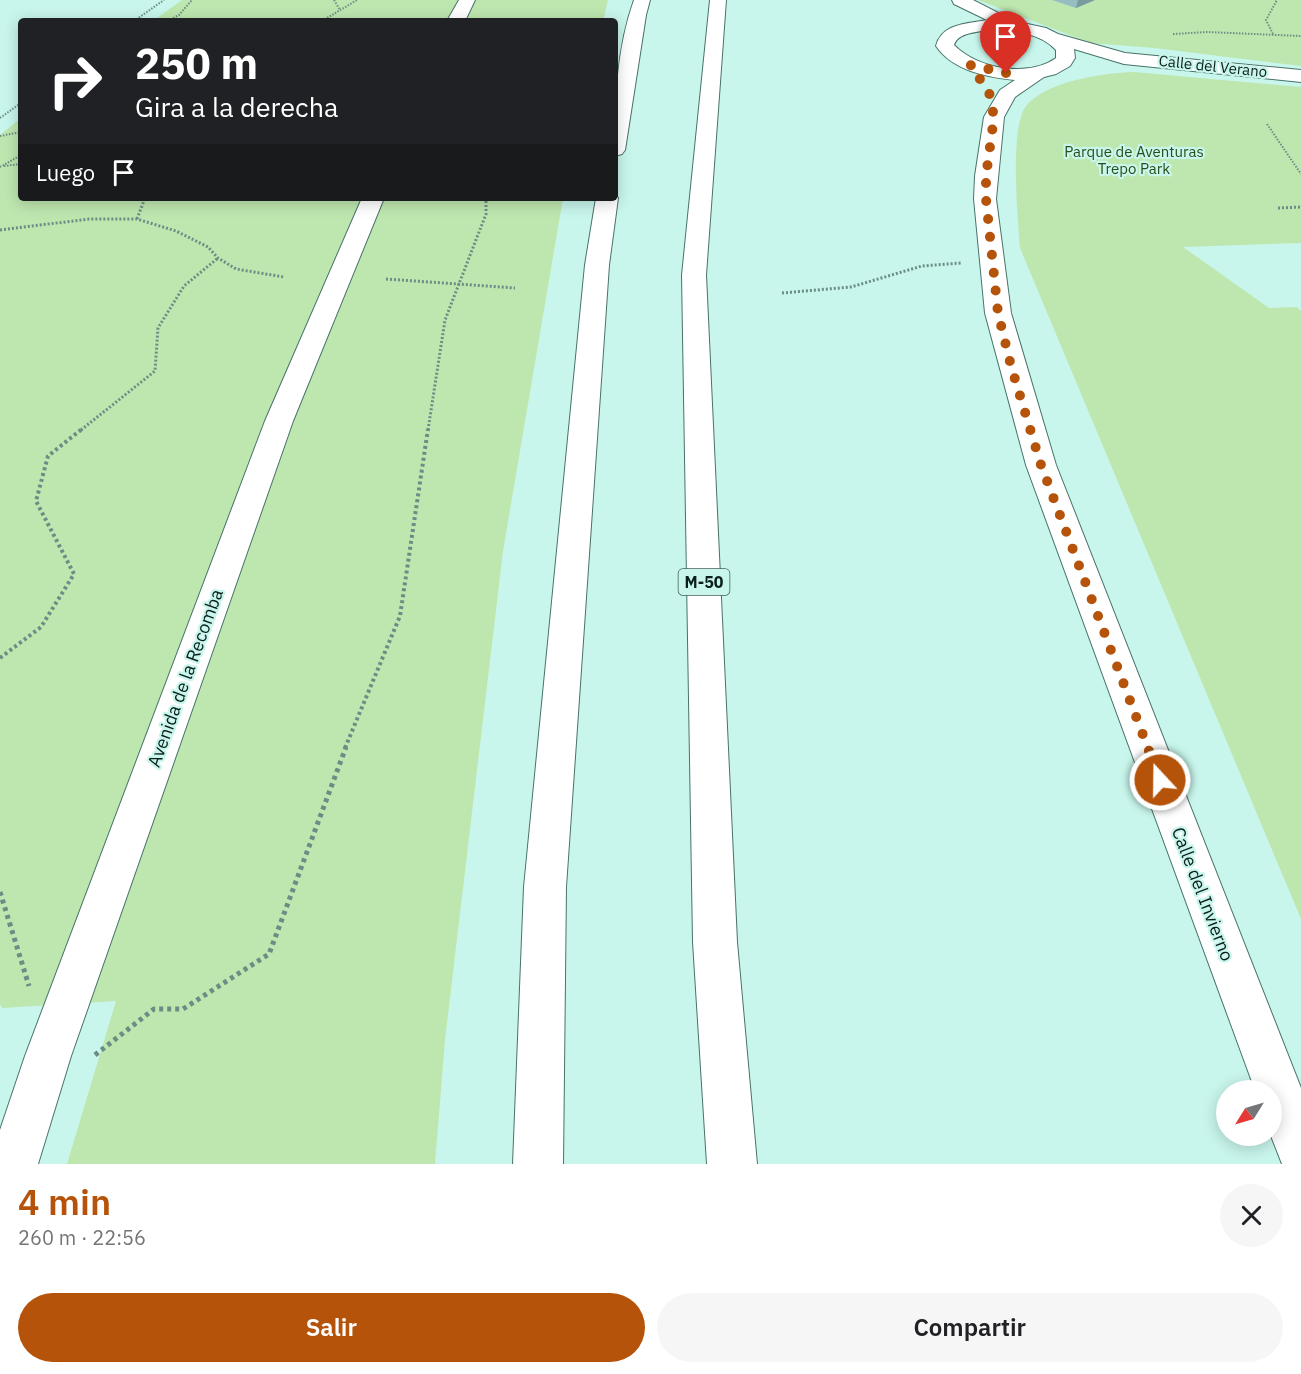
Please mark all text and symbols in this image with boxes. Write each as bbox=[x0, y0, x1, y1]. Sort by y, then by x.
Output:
pin bbox=[980, 11, 1031, 73]
icon: arrive bbox=[989, 20, 1022, 53]
text: 250 m bbox=[135, 36, 258, 91]
icon: right bbox=[36, 42, 114, 120]
street label: Calle del Verano bbox=[1158, 51, 1268, 81]
text: Gira a la derecha bbox=[135, 89, 338, 124]
park label: Parque de Aventuras Trepo Park bbox=[1064, 142, 1204, 178]
icon: arrive bbox=[107, 156, 140, 189]
text: Luego bbox=[36, 158, 95, 187]
road number: M-50 bbox=[678, 569, 730, 595]
street label: Avenida de la Recomba bbox=[142, 585, 228, 770]
position arrow bbox=[1128, 748, 1192, 812]
street label: Calle del Invierno bbox=[1167, 824, 1239, 964]
north arrow bbox=[1216, 1080, 1282, 1146]
map controls bbox=[1216, 1080, 1282, 1146]
text: 4 min bbox=[18, 1178, 111, 1225]
button: close bbox=[1220, 1184, 1283, 1247]
text: 260 m · 22:56 bbox=[18, 1224, 146, 1251]
button: Salir bbox=[18, 1293, 645, 1362]
button: Compartir bbox=[657, 1293, 1283, 1362]

